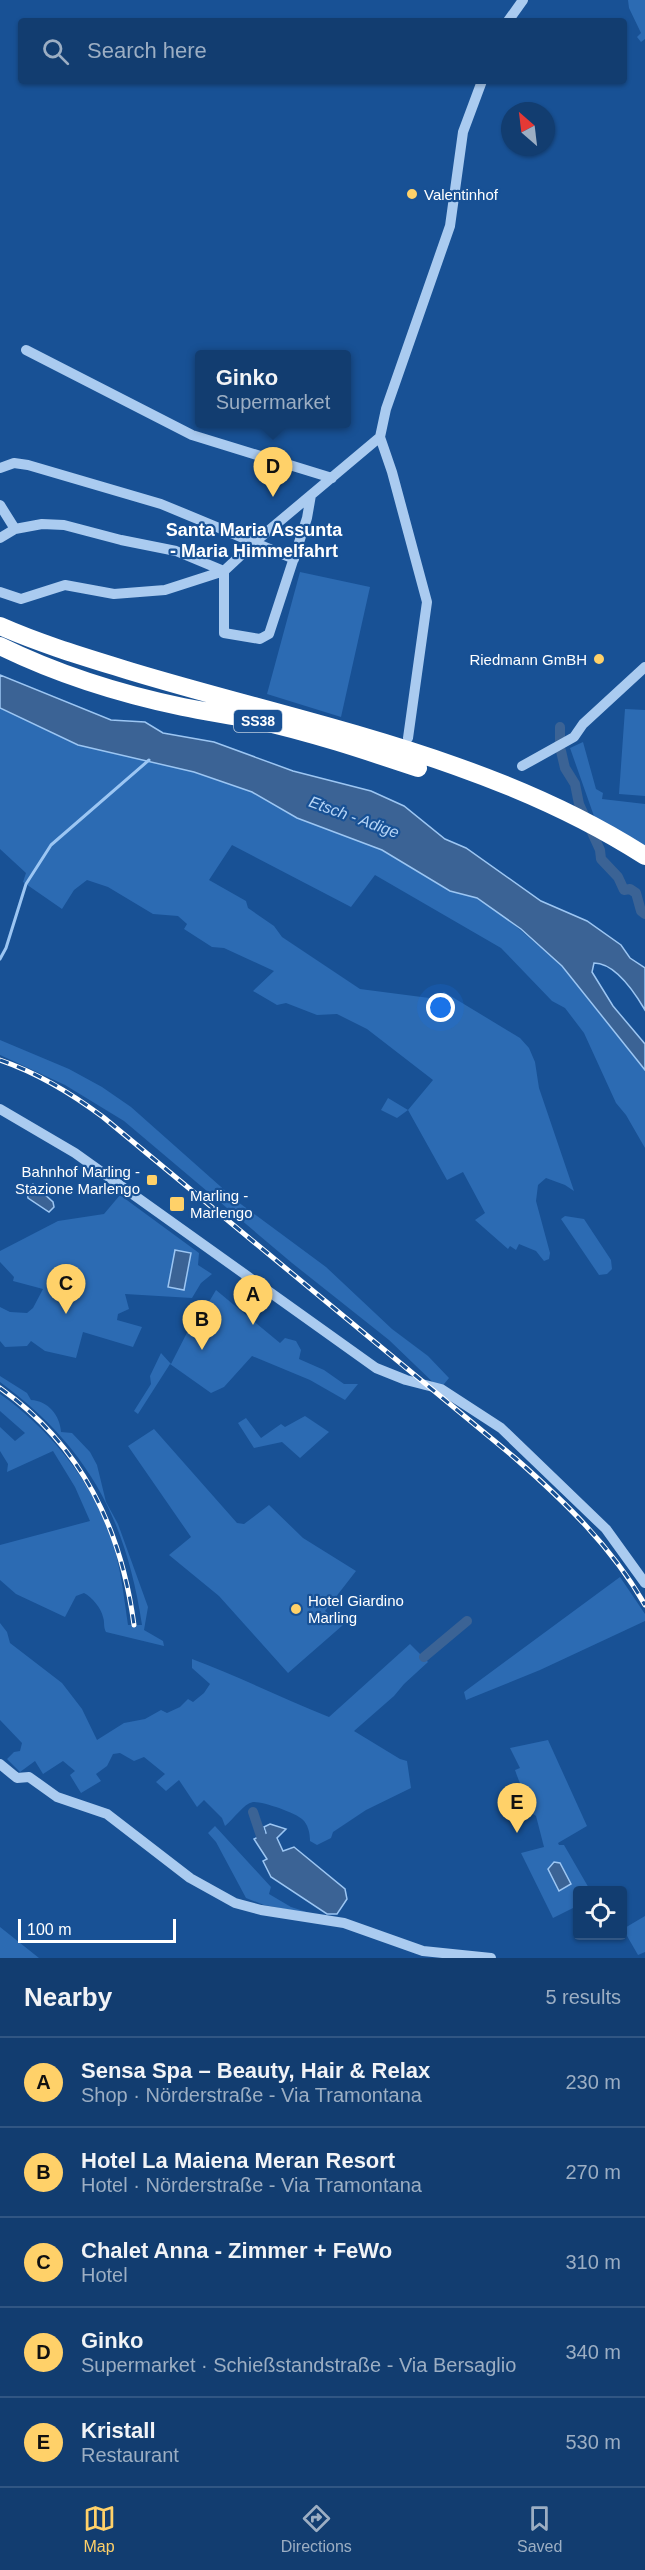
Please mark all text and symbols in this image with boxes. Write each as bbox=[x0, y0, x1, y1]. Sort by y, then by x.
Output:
search box bbox=[18, 18, 627, 84]
icon: search bbox=[39, 35, 72, 68]
text: Search here bbox=[87, 38, 207, 63]
north arrow bbox=[501, 102, 555, 156]
place label: Valentinhof bbox=[424, 186, 499, 203]
marker: Valentinhof bbox=[405, 187, 419, 201]
popup bbox=[195, 350, 351, 428]
text: Ginko bbox=[216, 365, 278, 390]
text: Supermarket bbox=[216, 391, 330, 413]
pin: D bbox=[254, 448, 292, 497]
district label: Santa Maria Assunta - Maria Himmelfahrt bbox=[166, 520, 343, 561]
place label: Riedmann GmBH bbox=[469, 651, 587, 668]
marker: Riedmann GmBH bbox=[592, 652, 606, 666]
road number: SS38 bbox=[234, 710, 282, 732]
water label: Etsch - Adige bbox=[307, 793, 401, 841]
your location bbox=[426, 993, 455, 1022]
place label: Bahnhof Marling - Stazione Marlengo bbox=[15, 1163, 140, 1197]
marker: Bahnhof Marling - Stazione Marlengo bbox=[145, 1173, 159, 1187]
place label: Marling - Marlengo bbox=[190, 1187, 253, 1221]
marker: Marling - Marlengo bbox=[168, 1195, 186, 1213]
pin: C bbox=[46, 1264, 86, 1314]
pin: A bbox=[234, 1276, 272, 1325]
pin: B bbox=[182, 1300, 222, 1350]
place label: Hotel Giardino Marling bbox=[308, 1592, 404, 1626]
marker: Hotel Giardino Marling bbox=[289, 1602, 303, 1616]
pin: E bbox=[498, 1784, 536, 1833]
map controls bbox=[573, 1886, 627, 1940]
button: locate bbox=[573, 1886, 627, 1940]
scale bar bbox=[18, 1916, 176, 1944]
text: 100 m bbox=[27, 1921, 71, 1938]
text: Nearby bbox=[24, 1982, 112, 2012]
text: 5 results bbox=[545, 1986, 621, 2008]
text: Sensa Spa – Beauty, Hair & Relax bbox=[81, 2058, 430, 2083]
text: A bbox=[36, 2071, 51, 2093]
text: 230 m bbox=[565, 2071, 621, 2093]
text: Shop · Nörderstraße - Via Tramontana bbox=[81, 2084, 422, 2106]
text: Hotel La Maiena Meran Resort bbox=[81, 2148, 395, 2173]
text: B bbox=[36, 2161, 51, 2183]
text: 270 m bbox=[565, 2161, 621, 2183]
text: Hotel · Nörderstraße - Via Tramontana bbox=[81, 2174, 422, 2196]
text: Chalet Anna - Zimmer + FeWo bbox=[81, 2238, 392, 2263]
text: C bbox=[36, 2251, 51, 2273]
text: 310 m bbox=[565, 2251, 621, 2273]
text: Hotel bbox=[81, 2264, 128, 2286]
text: Ginko bbox=[81, 2328, 143, 2353]
text: D bbox=[36, 2341, 51, 2363]
text: 340 m bbox=[565, 2341, 621, 2363]
text: Supermarket · Schießstandstraße - Via Bersaglio bbox=[81, 2354, 516, 2376]
text: Kristall bbox=[81, 2418, 156, 2443]
text: E bbox=[37, 2431, 50, 2453]
text: 530 m bbox=[565, 2431, 621, 2453]
text: Restaurant bbox=[81, 2444, 179, 2466]
tab: Map bbox=[83, 2502, 116, 2556]
tab: Directions bbox=[281, 2502, 352, 2556]
tab: Saved bbox=[517, 2502, 562, 2556]

